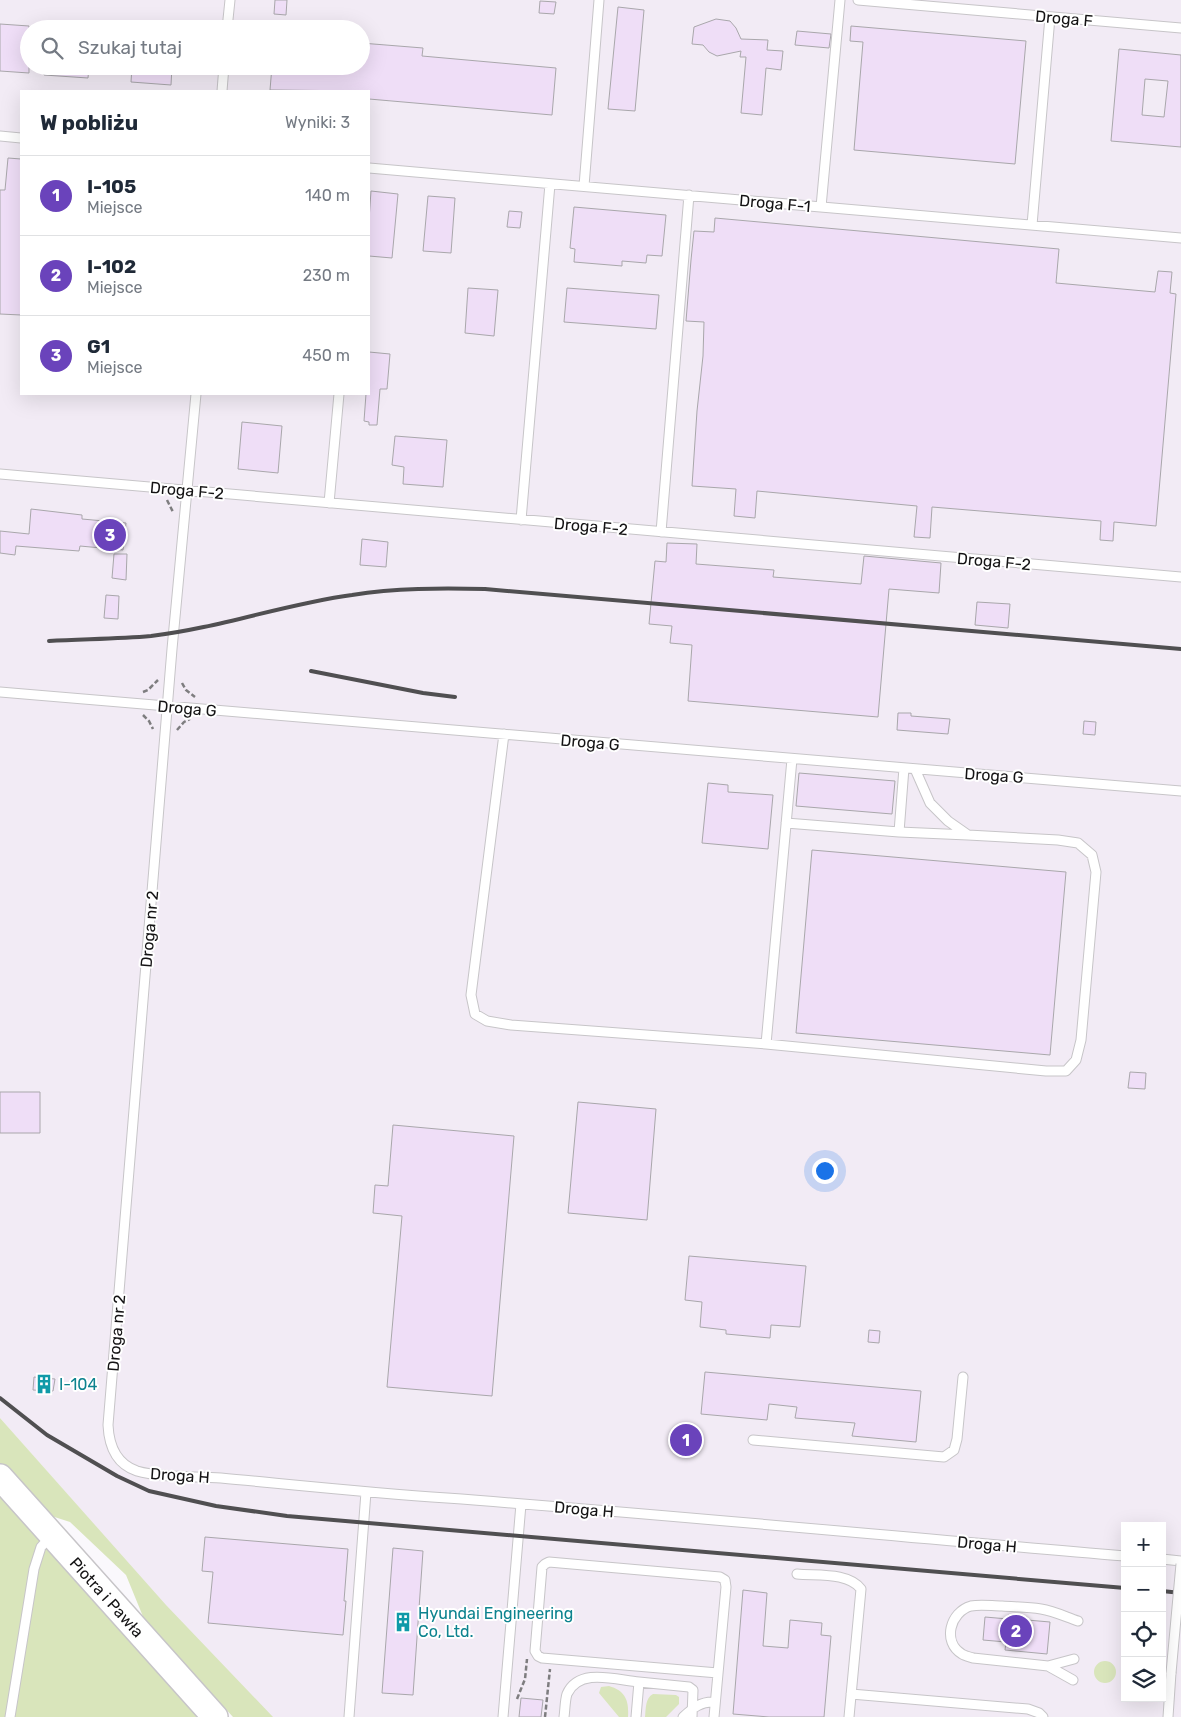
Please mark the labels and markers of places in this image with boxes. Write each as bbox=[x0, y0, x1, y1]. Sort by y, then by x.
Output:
pin: 3 bbox=[94, 516, 126, 554]
building icon: I-104 bbox=[33, 1373, 55, 1395]
place label: I-104 bbox=[59, 1375, 97, 1394]
pin: 1 bbox=[670, 1421, 702, 1459]
place label: Hyundai Engineering Co, Ltd. bbox=[418, 1604, 573, 1641]
building icon: Hyundai Engineering Co, Ltd. bbox=[392, 1611, 414, 1633]
pin: 2 bbox=[1000, 1612, 1032, 1650]

